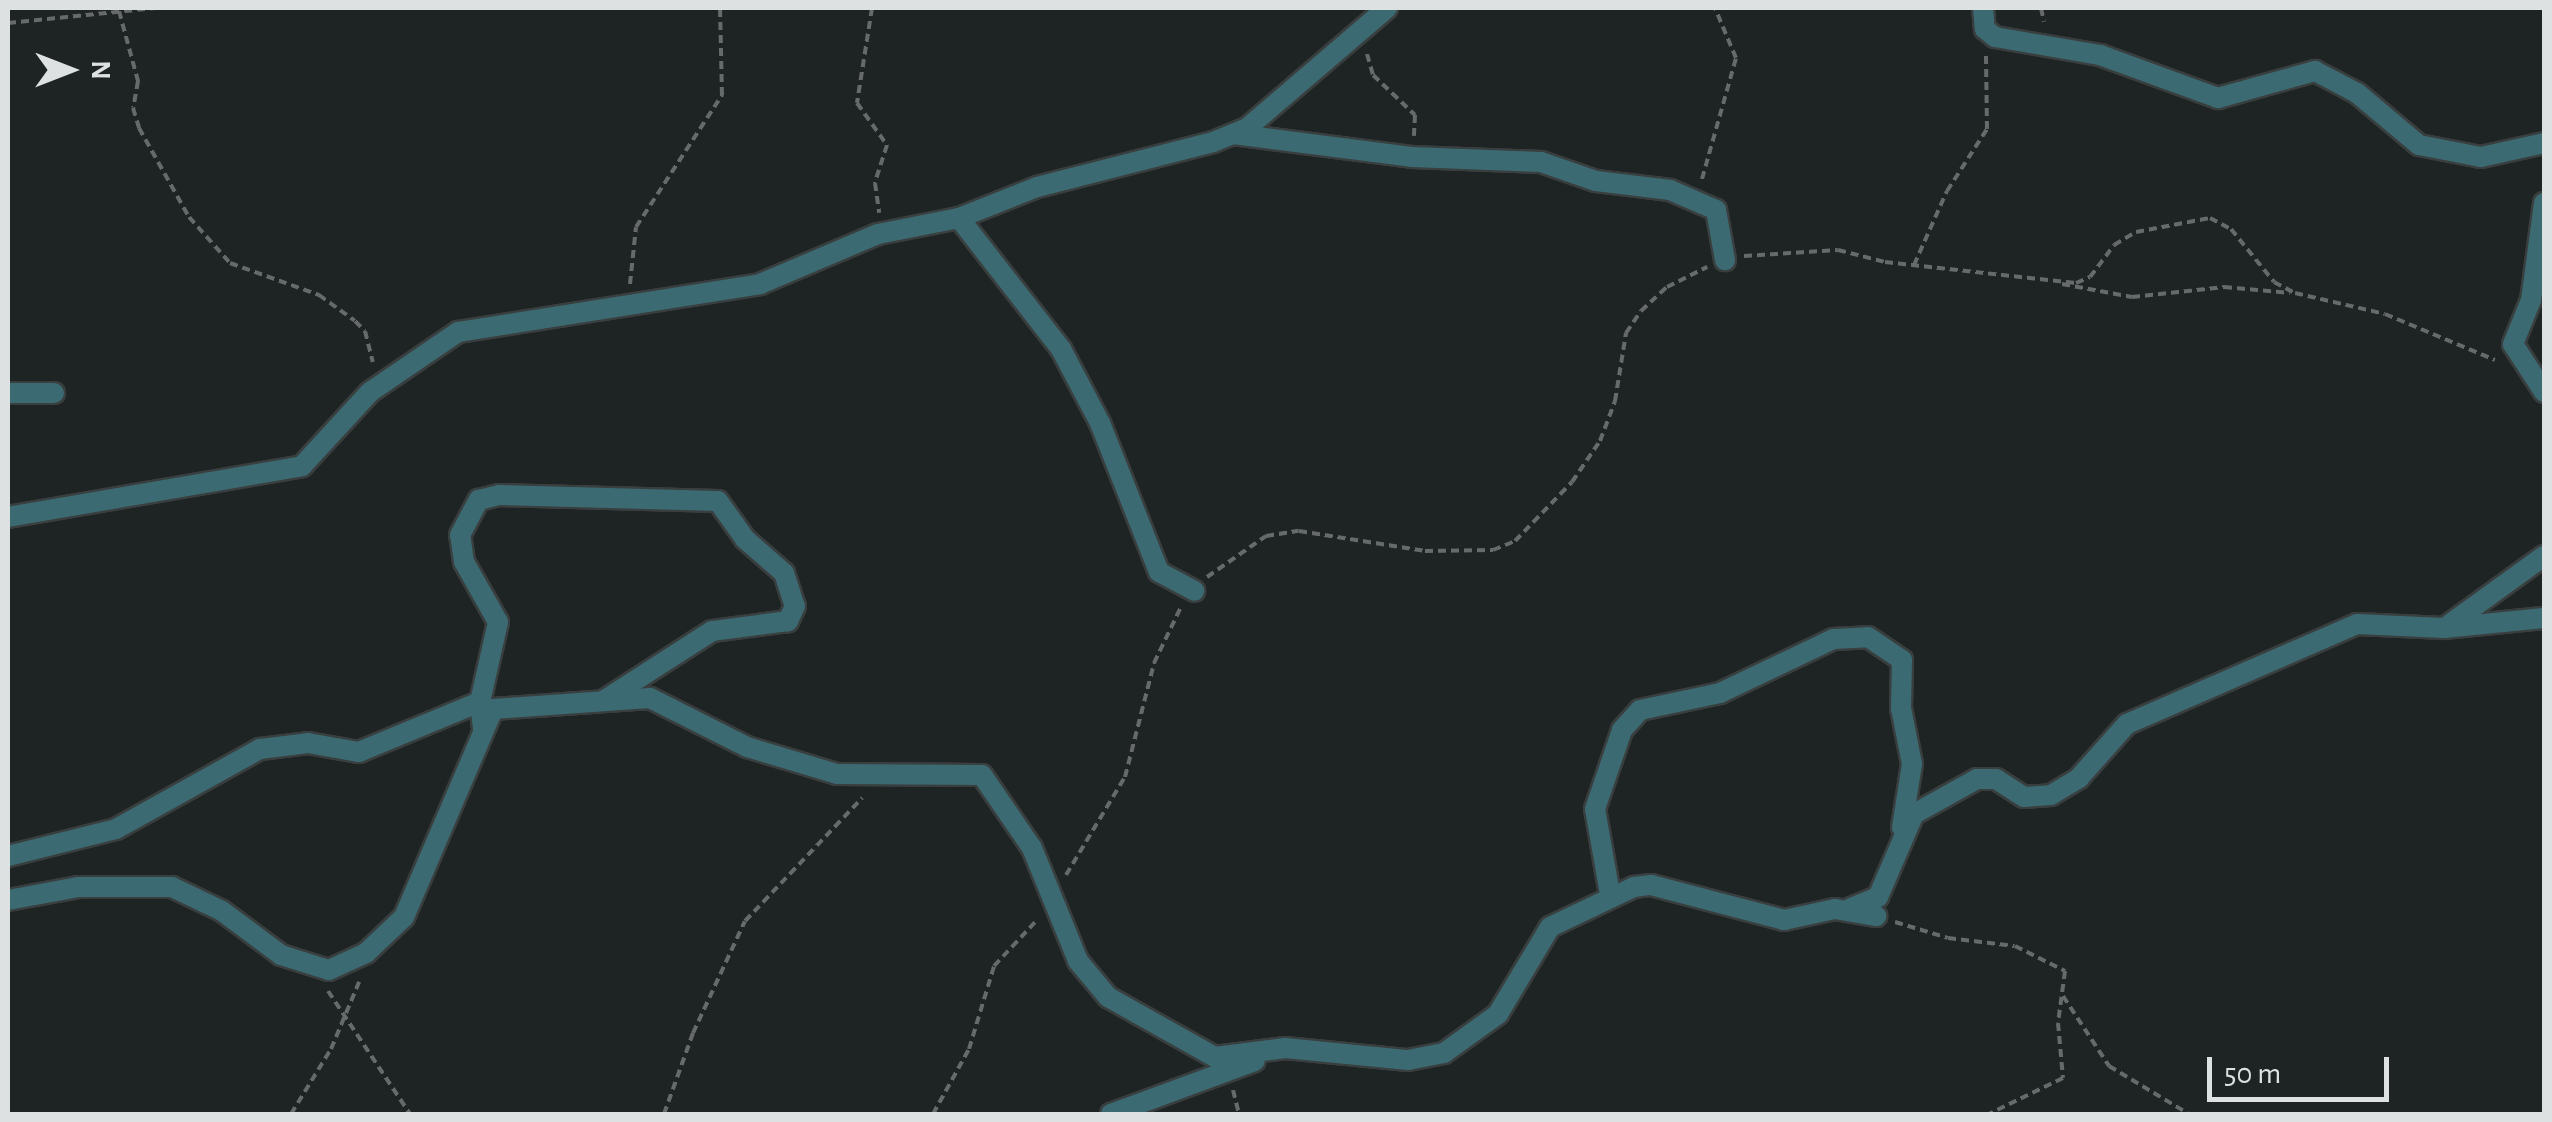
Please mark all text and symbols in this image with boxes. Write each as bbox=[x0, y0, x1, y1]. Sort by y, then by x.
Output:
north arrow bbox=[20, 20, 120, 120]
text: N bbox=[86, 60, 114, 80]
scale bar bbox=[2212, 1037, 2394, 1099]
text: 50 m bbox=[2224, 1059, 2281, 1089]

